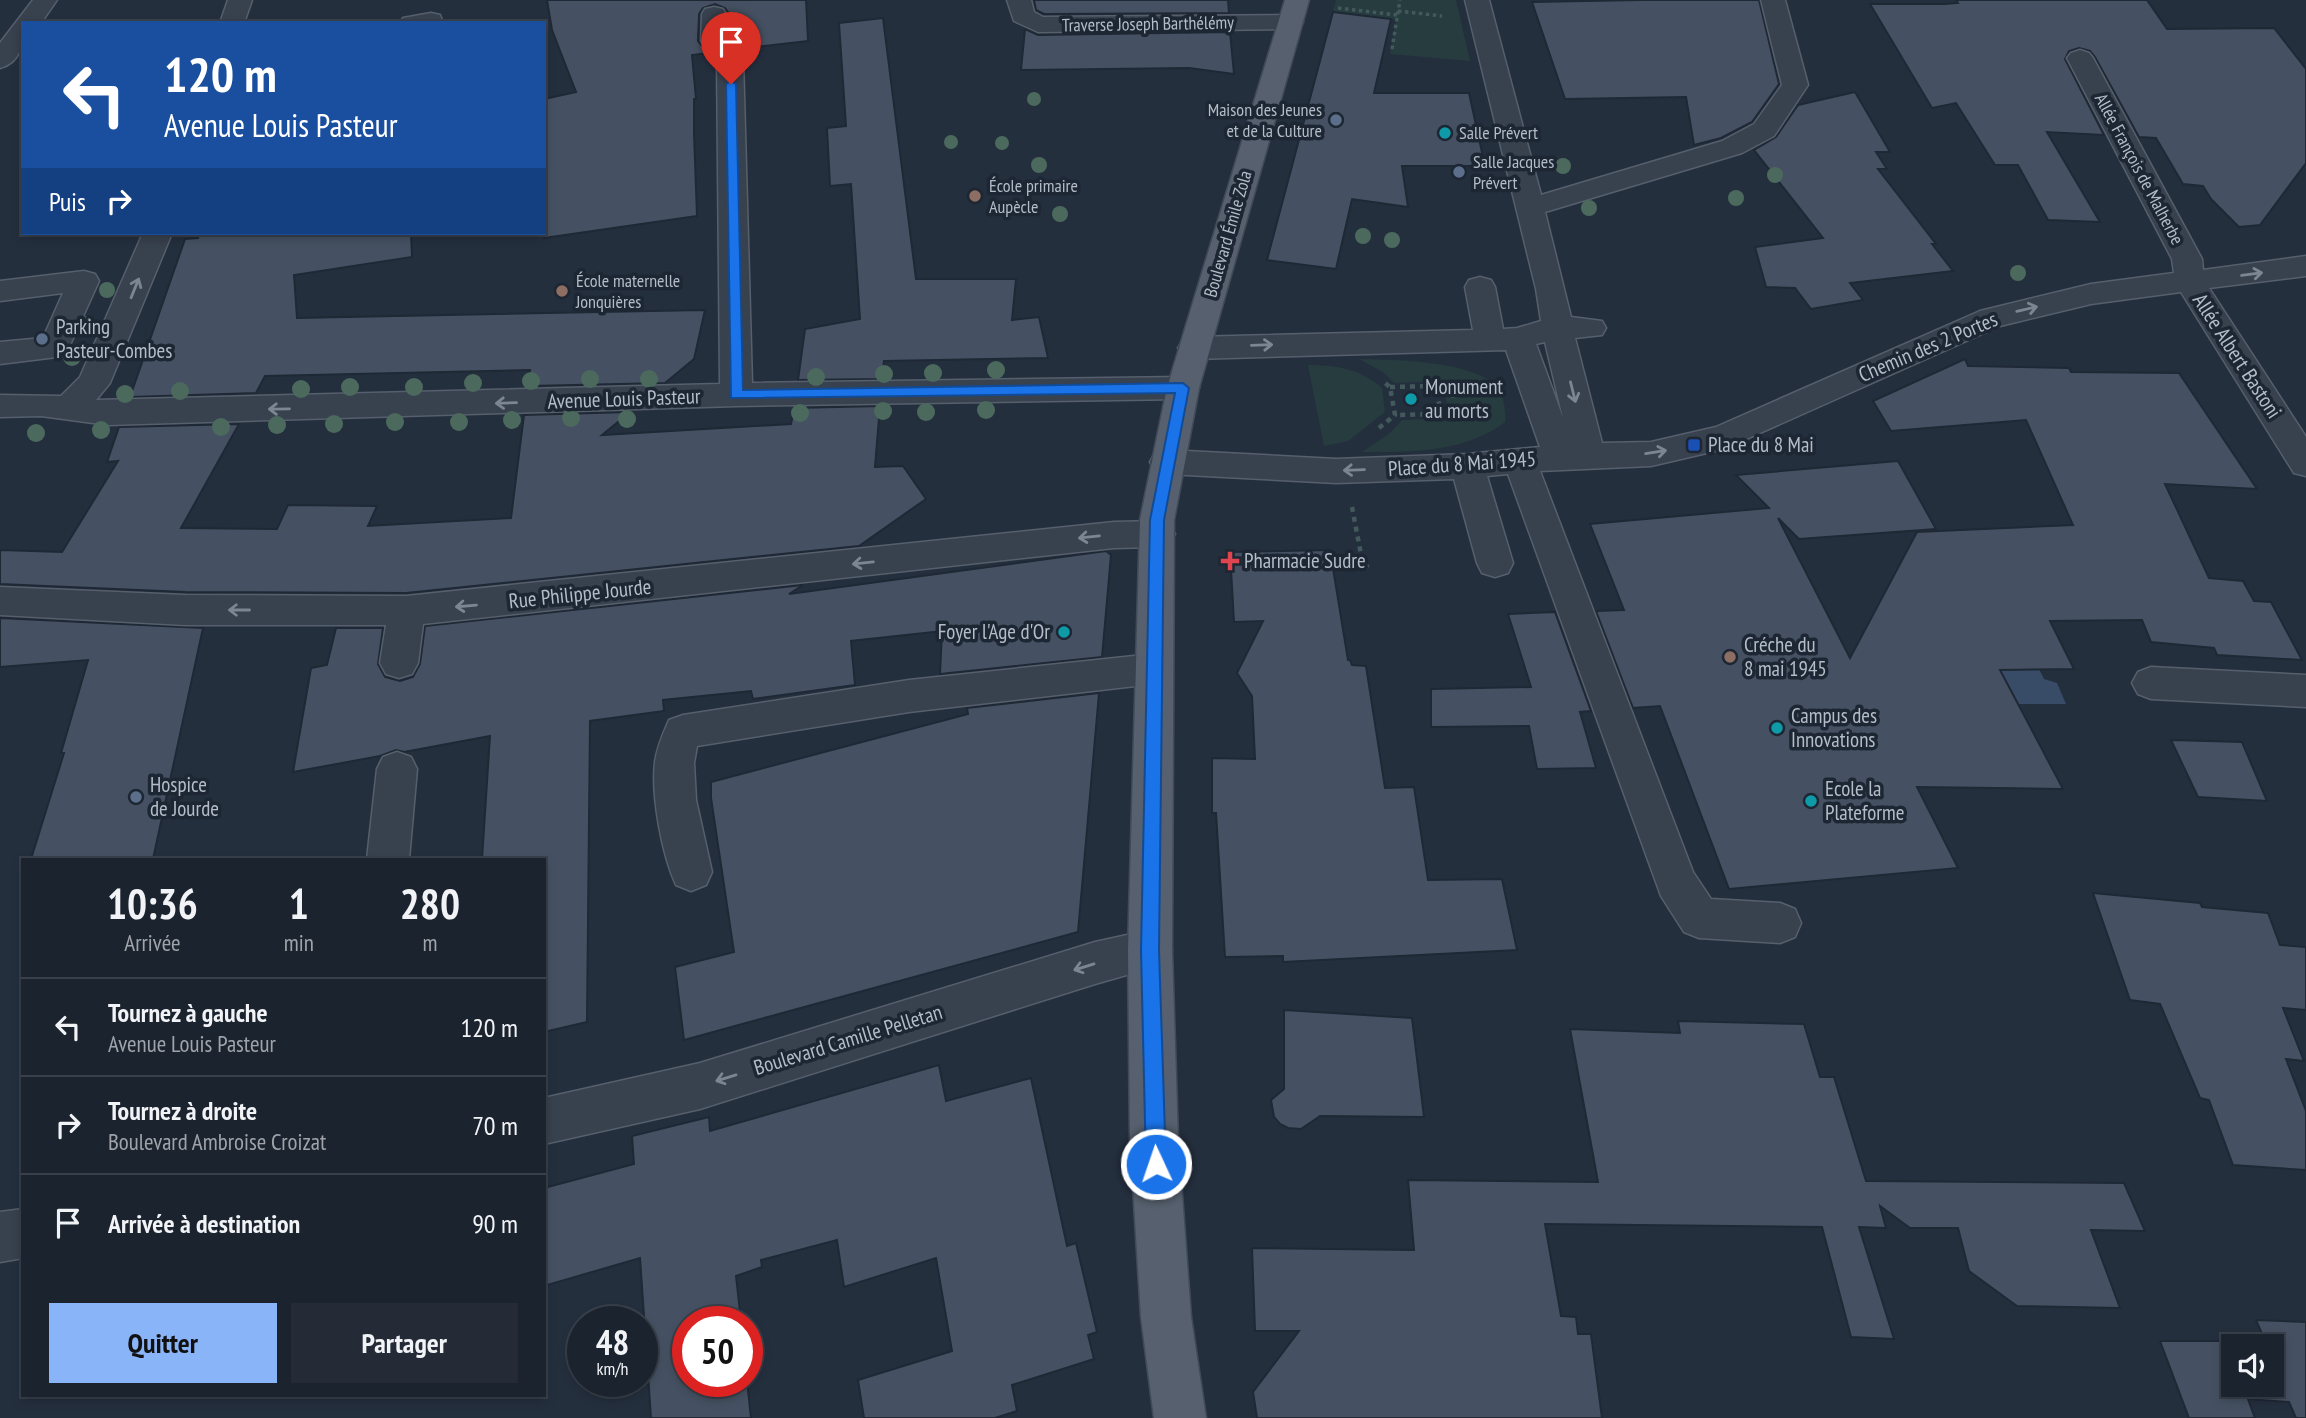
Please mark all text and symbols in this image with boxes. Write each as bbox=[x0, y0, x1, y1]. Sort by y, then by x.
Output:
street label: Traverse Joseph Barthélémy bbox=[1062, 10, 1234, 36]
pin bbox=[701, 12.0, 761, 84]
icon: arrive bbox=[712, 23, 750, 61]
text: 120 m bbox=[164, 42, 277, 106]
icon: left bbox=[49, 49, 140, 140]
street label: Allée François de Malherbe bbox=[2090, 89, 2189, 248]
place label: Maison des Jeunes et de la Culture bbox=[1208, 98, 1322, 142]
text: Avenue Louis Pasteur bbox=[164, 104, 397, 146]
marker: Maison des Jeunes et de la Culture bbox=[1328, 112, 1344, 128]
place label: Salle Prévert bbox=[1459, 121, 1538, 144]
marker: Salle Prévert bbox=[1437, 125, 1453, 141]
place label: Salle Jacques Prévert bbox=[1473, 150, 1554, 194]
marker: Salle Jacques Prévert bbox=[1451, 164, 1467, 180]
street label: Boulevard Émile Zola bbox=[1198, 168, 1257, 300]
place label: École primaire Aupècle bbox=[989, 174, 1078, 218]
icon: right bbox=[100, 182, 138, 220]
text: Puis bbox=[49, 185, 86, 218]
marker: École primaire Aupècle bbox=[967, 188, 983, 204]
one-way arrow bbox=[2240, 267, 2263, 280]
place label: École maternelle Jonquières bbox=[575, 269, 680, 313]
one-way arrow bbox=[129, 278, 142, 300]
marker: École maternelle Jonquières bbox=[554, 283, 570, 299]
street label: Allée Albert Bastoni bbox=[2187, 288, 2288, 423]
one-way arrow bbox=[2015, 302, 2038, 315]
street label: Chemin des 2 Portes bbox=[1854, 305, 2001, 388]
place label: Parking Pasteur-Combes bbox=[56, 313, 172, 364]
marker: Parking Pasteur-Combes bbox=[34, 331, 50, 347]
one-way arrow bbox=[1251, 339, 1274, 352]
place label: Monument au morts bbox=[1425, 373, 1503, 424]
one-way arrow bbox=[1567, 380, 1580, 403]
street label: Avenue Louis Pasteur bbox=[547, 382, 701, 415]
marker: Monument au morts bbox=[1403, 391, 1419, 407]
one-way arrow bbox=[495, 396, 518, 409]
one-way arrow bbox=[268, 402, 291, 416]
place label: Place du 8 Mai bbox=[1708, 431, 1814, 458]
marker: Place du 8 Mai bbox=[1686, 437, 1702, 453]
street label: Place du 8 Mai 1945 bbox=[1387, 445, 1537, 482]
one-way arrow bbox=[1645, 445, 1667, 458]
one-way arrow bbox=[1343, 464, 1366, 477]
one-way arrow bbox=[1078, 531, 1101, 544]
place label: Pharmacie Sudre bbox=[1244, 547, 1366, 574]
marker: Pharmacie Sudre bbox=[1222, 553, 1238, 569]
one-way arrow bbox=[852, 556, 875, 569]
street label: Rue Philippe Jourde bbox=[507, 573, 653, 614]
one-way arrow bbox=[456, 599, 478, 612]
one-way arrow bbox=[228, 603, 251, 617]
place label: Foyer l'Age d'Or bbox=[938, 618, 1050, 645]
marker: Foyer l'Age d'Or bbox=[1056, 624, 1072, 640]
place label: Créche du 8 mai 1945 bbox=[1744, 631, 1827, 682]
marker: Créche du 8 mai 1945 bbox=[1722, 649, 1738, 665]
place label: Campus des Innovations bbox=[1791, 702, 1877, 753]
marker: Campus des Innovations bbox=[1769, 720, 1785, 736]
place label: Hospice de Jourde bbox=[150, 771, 219, 822]
place label: Ecole la Plateforme bbox=[1825, 775, 1904, 826]
marker: Hospice de Jourde bbox=[128, 789, 144, 805]
marker: Ecole la Plateforme bbox=[1803, 793, 1819, 809]
text: 10:36 bbox=[107, 876, 198, 931]
text: 1 bbox=[289, 876, 309, 931]
text: 280 bbox=[400, 876, 460, 931]
text: Arrivée bbox=[124, 928, 180, 957]
text: min bbox=[284, 928, 314, 957]
text: m bbox=[422, 928, 437, 957]
one-way arrow bbox=[1073, 962, 1095, 974]
text: Tournez à gauche bbox=[108, 996, 268, 1029]
street label: Boulevard Camille Pelletan bbox=[750, 998, 945, 1081]
icon: left bbox=[49, 1008, 87, 1046]
text: 120 m bbox=[460, 1011, 518, 1044]
text: Avenue Louis Pasteur bbox=[108, 1029, 276, 1058]
one-way arrow bbox=[715, 1073, 737, 1086]
text: Tournez à droite bbox=[108, 1094, 257, 1127]
icon: right bbox=[49, 1106, 87, 1144]
text: 70 m bbox=[472, 1109, 518, 1142]
text: Boulevard Ambroise Croizat bbox=[108, 1127, 326, 1156]
position arrow bbox=[1119, 1127, 1193, 1201]
icon: arrive bbox=[49, 1204, 87, 1242]
text: Arrivée à destination bbox=[108, 1207, 300, 1240]
text: 90 m bbox=[472, 1207, 518, 1240]
button: Quitter bbox=[49, 1303, 277, 1383]
button: Partager bbox=[291, 1303, 518, 1383]
speed limit sign: 50 bbox=[672, 1306, 763, 1397]
text: 48 bbox=[596, 1319, 629, 1365]
map controls bbox=[2221, 1334, 2284, 1397]
button: sound bbox=[2221, 1334, 2284, 1397]
text: km/h bbox=[597, 1357, 628, 1380]

